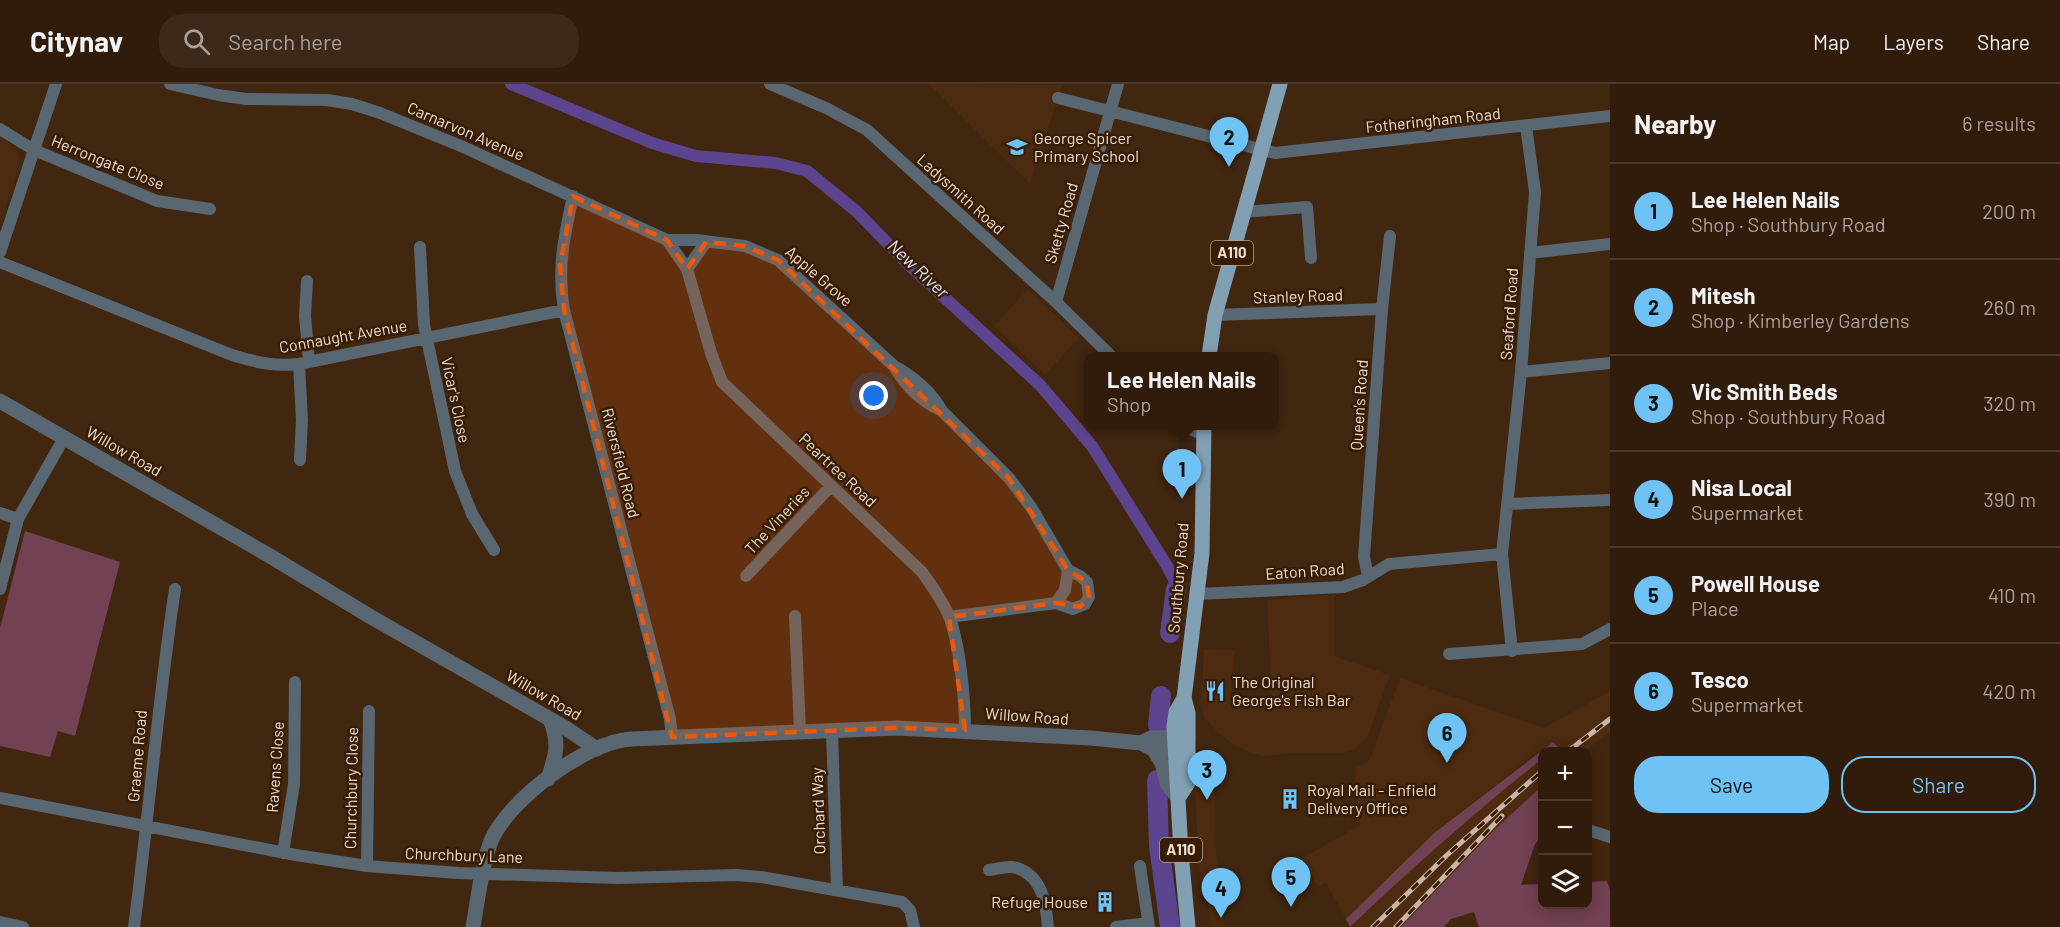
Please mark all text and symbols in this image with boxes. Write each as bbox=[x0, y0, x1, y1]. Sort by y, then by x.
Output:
search box bbox=[159, 14, 579, 68]
text: Citynav bbox=[30, 24, 123, 58]
icon: search bbox=[180, 25, 213, 58]
text: Search here bbox=[228, 28, 343, 54]
text: Map bbox=[1813, 29, 1850, 54]
text: Layers bbox=[1883, 29, 1944, 54]
text: Share bbox=[1977, 29, 2030, 54]
street label: Carnarvon Avenue bbox=[405, 97, 528, 164]
street label: Fotheringham Road bbox=[1365, 103, 1501, 136]
text: Nearby bbox=[1634, 108, 1716, 139]
text: 6 results bbox=[1962, 111, 2036, 135]
pin: 2 bbox=[1210, 118, 1248, 167]
place label: George Spicer Primary School bbox=[1034, 128, 1139, 165]
street label: Herrongate Close bbox=[49, 130, 167, 193]
school or university icon: George Spicer Primary School bbox=[1005, 135, 1029, 159]
street label: Ladysmith Road bbox=[914, 149, 1009, 238]
street label: Sketty Road bbox=[1040, 180, 1081, 265]
text: Lee Helen Nails bbox=[1691, 186, 1840, 212]
text: 1 bbox=[1650, 199, 1657, 223]
text: 200 m bbox=[1982, 199, 2036, 223]
text: Shop · Southbury Road bbox=[1691, 212, 1886, 236]
water label: New River bbox=[883, 234, 954, 303]
street label: Apple Grove bbox=[782, 241, 857, 310]
road number: A110 bbox=[1211, 241, 1253, 265]
street label: Seaford Road bbox=[1496, 267, 1521, 361]
text: Mitesh bbox=[1691, 282, 1755, 308]
street label: Stanley Road bbox=[1253, 284, 1343, 307]
text: 2 bbox=[1648, 295, 1659, 319]
text: 260 m bbox=[1983, 295, 2036, 319]
text: Shop · Kimberley Gardens bbox=[1691, 308, 1910, 332]
street label: Connaught Avenue bbox=[278, 315, 408, 356]
popup bbox=[1084, 352, 1279, 430]
street label: Vicar's Close bbox=[438, 355, 475, 445]
street label: Queen's Road bbox=[1346, 359, 1371, 451]
text: Lee Helen Nails bbox=[1107, 366, 1256, 392]
text: Vic Smith Beds bbox=[1691, 378, 1838, 404]
your location bbox=[859, 381, 888, 410]
text: 3 bbox=[1648, 391, 1659, 415]
text: 320 m bbox=[1983, 391, 2036, 415]
text: Shop bbox=[1107, 392, 1151, 416]
text: Shop · Southbury Road bbox=[1691, 404, 1886, 428]
street label: Riversfield Road bbox=[599, 406, 644, 520]
street label: Willow Road bbox=[83, 421, 165, 480]
street label: Peartree Road bbox=[796, 429, 881, 510]
pin: 1 bbox=[1162, 450, 1202, 499]
text: Nisa Local bbox=[1691, 474, 1792, 500]
street label: The Vineries bbox=[740, 482, 813, 558]
text: 4 bbox=[1647, 487, 1660, 511]
text: 390 m bbox=[1983, 487, 2036, 511]
text: Supermarket bbox=[1691, 500, 1804, 524]
street label: Southbury Road bbox=[1163, 522, 1192, 634]
street label: Eaton Road bbox=[1265, 558, 1345, 583]
text: Powell House bbox=[1691, 570, 1820, 596]
text: 5 bbox=[1648, 583, 1659, 607]
text: 410 m bbox=[1988, 583, 2036, 607]
text: Place bbox=[1691, 596, 1739, 620]
street label: Willow Road bbox=[503, 665, 585, 724]
text: Tesco bbox=[1691, 666, 1749, 692]
place label: The Original George's Fish Bar bbox=[1232, 672, 1351, 709]
restaurant icon: The Original George's Fish Bar bbox=[1203, 679, 1227, 703]
text: 6 bbox=[1648, 679, 1659, 703]
text: 420 m bbox=[1982, 679, 2036, 703]
text: Supermarket bbox=[1691, 692, 1804, 716]
street label: Willow Road bbox=[984, 703, 1070, 728]
street label: Graeme Road bbox=[123, 709, 150, 803]
pin: 6 bbox=[1428, 714, 1466, 763]
street label: Ravens Close bbox=[262, 721, 287, 813]
street label: Churchbury Close bbox=[340, 727, 361, 849]
map controls bbox=[1538, 747, 1592, 909]
button: + bbox=[1538, 747, 1592, 801]
pin: 3 bbox=[1188, 750, 1226, 800]
button: Save bbox=[1634, 756, 1829, 813]
button: Share bbox=[1841, 756, 2036, 813]
street label: Orchard Way bbox=[806, 766, 829, 855]
place label: Royal Mail - Enfield Delivery Office bbox=[1307, 780, 1437, 817]
building icon: Royal Mail - Enfield Delivery Office bbox=[1278, 787, 1302, 811]
button: − bbox=[1538, 801, 1592, 855]
road number: A110 bbox=[1160, 838, 1202, 862]
street label: Churchbury Lane bbox=[405, 843, 523, 866]
button: layers bbox=[1538, 855, 1592, 909]
pin: 5 bbox=[1272, 858, 1310, 907]
pin: 4 bbox=[1202, 868, 1240, 918]
building icon: Refuge House bbox=[1093, 890, 1117, 914]
place label: Refuge House bbox=[991, 892, 1088, 911]

